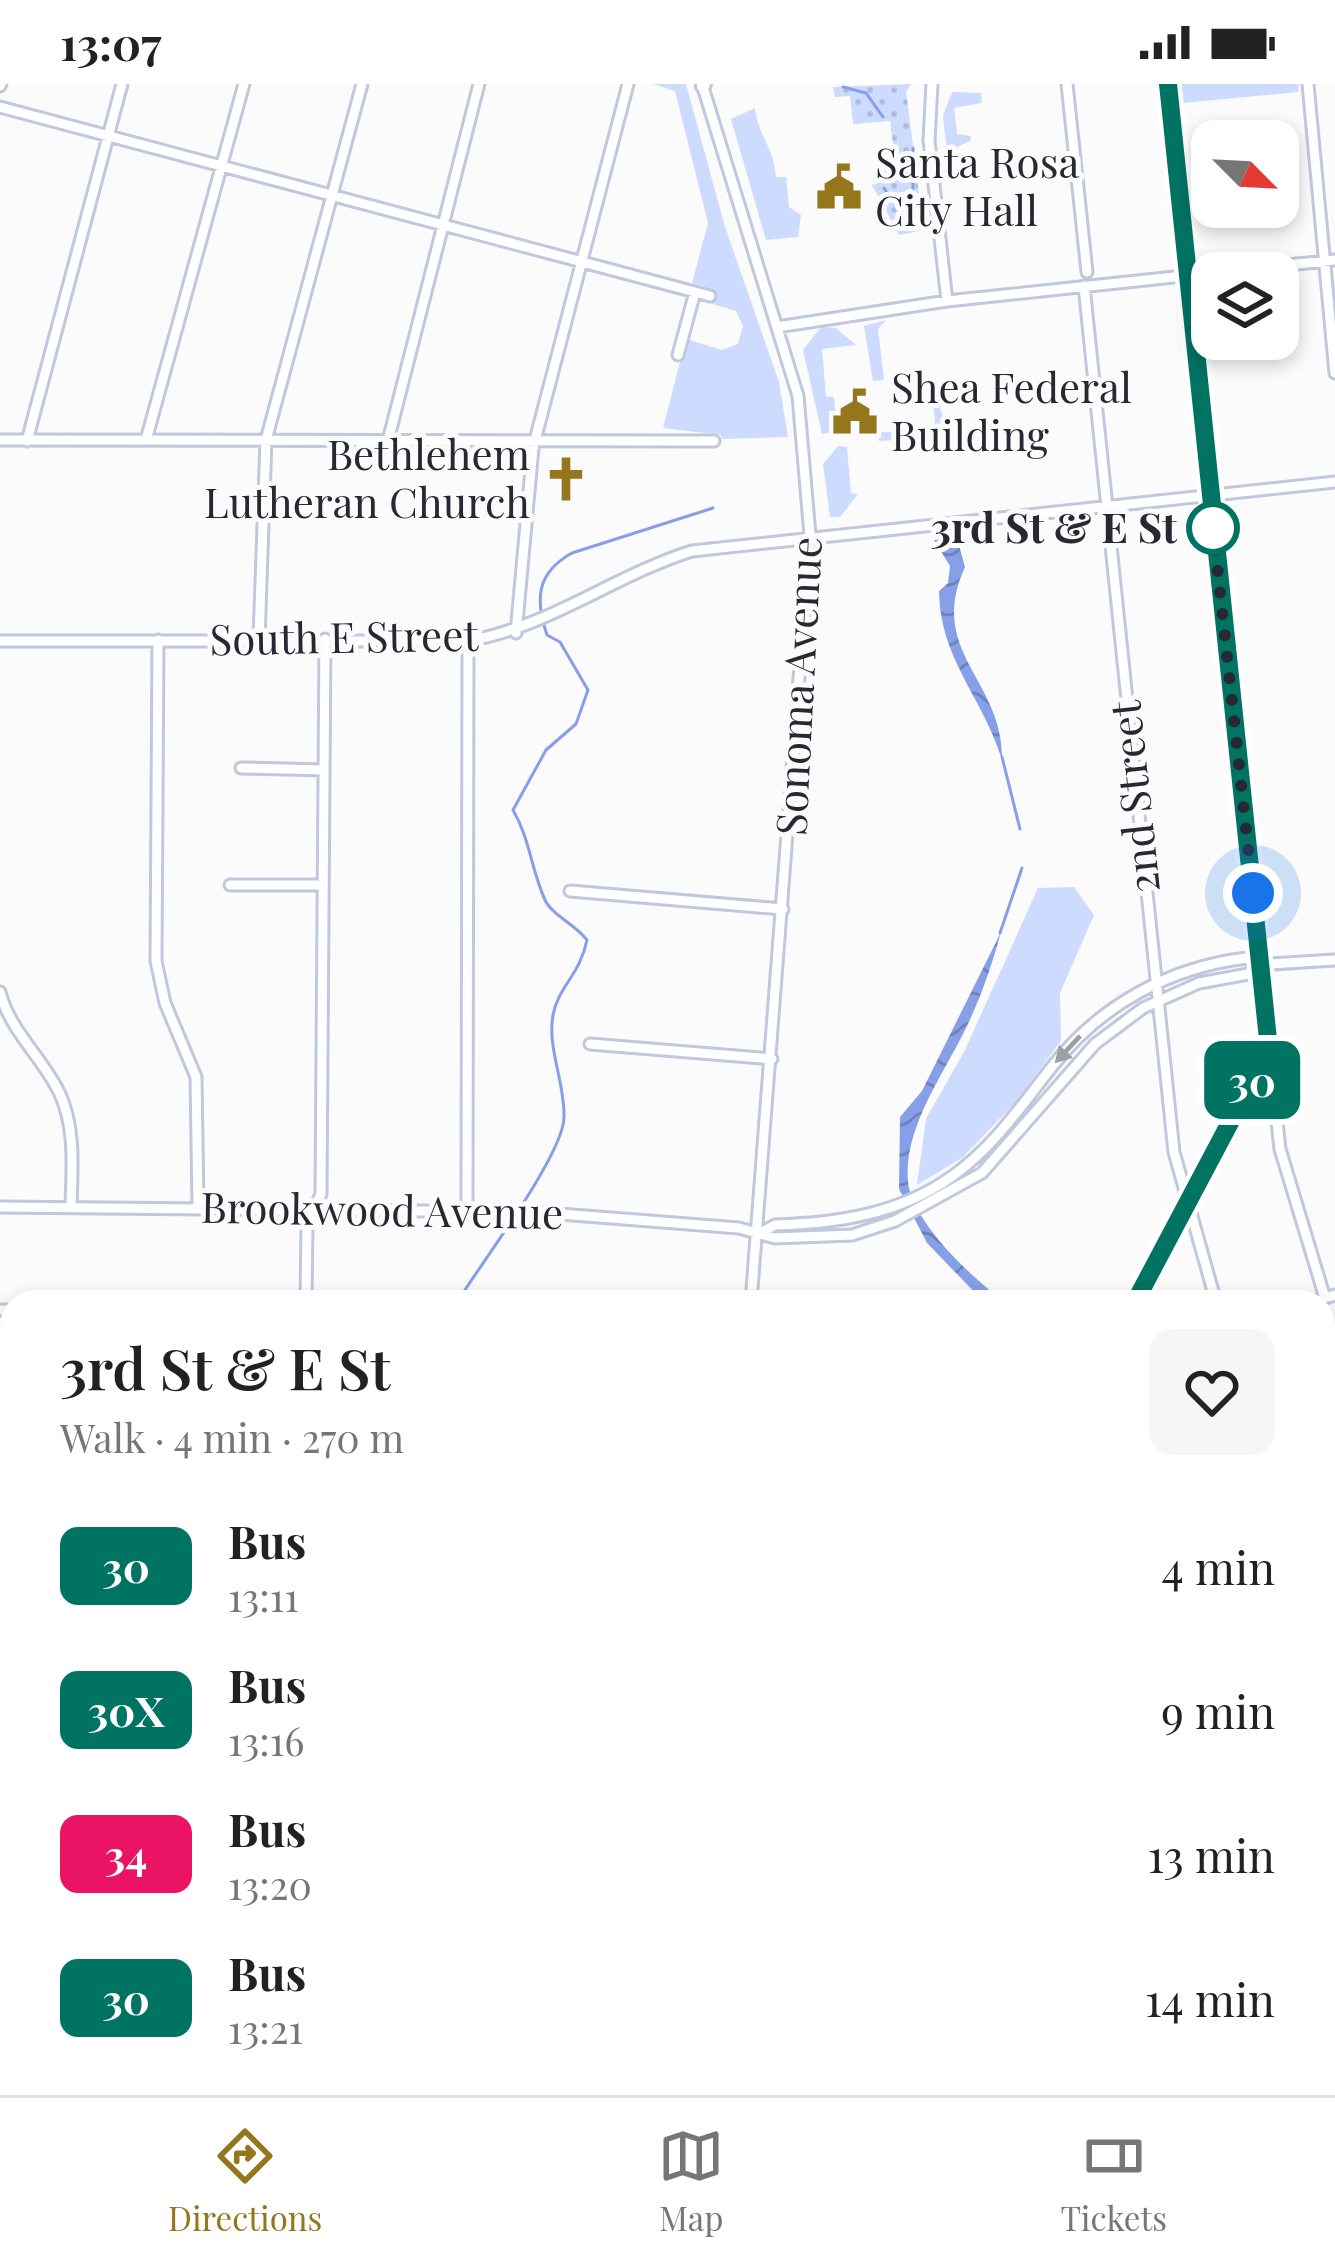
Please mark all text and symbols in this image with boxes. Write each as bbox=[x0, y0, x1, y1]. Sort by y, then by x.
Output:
text: 13:07 bbox=[60, 12, 161, 72]
north arrow bbox=[1191, 120, 1299, 228]
map controls bbox=[1191, 120, 1299, 360]
place label: Santa Rosa City Hall bbox=[875, 133, 1079, 237]
public building icon: Santa Rosa City Hall bbox=[814, 162, 864, 212]
button: layers bbox=[1191, 252, 1299, 360]
place label: Shea Federal Building bbox=[891, 358, 1132, 462]
public building icon: Shea Federal Building bbox=[830, 387, 880, 437]
place label: Bethlehem Lutheran Church bbox=[204, 425, 530, 529]
church icon: Bethlehem Lutheran Church bbox=[541, 454, 591, 504]
place label: 3rd St & E St bbox=[931, 498, 1177, 554]
marker: 3rd St & E St bbox=[1188, 503, 1238, 553]
street label: Sonoma Avenue bbox=[761, 535, 833, 837]
street label: South E Street bbox=[209, 606, 480, 666]
street label: 2nd Street bbox=[1095, 697, 1171, 896]
your location bbox=[1223, 863, 1283, 923]
one-way arrow bbox=[1055, 1034, 1082, 1063]
line badge: 30 bbox=[1198, 1041, 1306, 1119]
text: 30 bbox=[1228, 1052, 1276, 1108]
street label: Brookwood Avenue bbox=[200, 1178, 564, 1240]
text: 3rd St & E St bbox=[60, 1328, 391, 1404]
button: heart bbox=[1149, 1329, 1275, 1455]
text: Walk · 4 min · 270 m bbox=[60, 1411, 404, 1463]
text: Bus bbox=[228, 1510, 306, 1570]
text: 4 min bbox=[1162, 1536, 1275, 1596]
text: 30 bbox=[102, 1538, 150, 1594]
text: 13:11 bbox=[228, 1570, 299, 1622]
text: Bus bbox=[228, 1654, 306, 1714]
text: 9 min bbox=[1161, 1680, 1275, 1740]
text: 30X bbox=[88, 1682, 164, 1738]
text: 13:16 bbox=[228, 1714, 304, 1766]
text: Bus bbox=[228, 1798, 306, 1858]
text: 13 min bbox=[1148, 1824, 1275, 1884]
text: 34 bbox=[105, 1826, 147, 1882]
text: 13:20 bbox=[228, 1858, 312, 1910]
text: Bus bbox=[228, 1942, 306, 2002]
text: 14 min bbox=[1145, 1968, 1275, 2028]
text: 30 bbox=[102, 1970, 150, 2026]
text: 13:21 bbox=[228, 2002, 303, 2054]
tab: Directions bbox=[168, 2123, 322, 2239]
tab: Map bbox=[658, 2123, 724, 2239]
tab: Tickets bbox=[1060, 2123, 1167, 2239]

